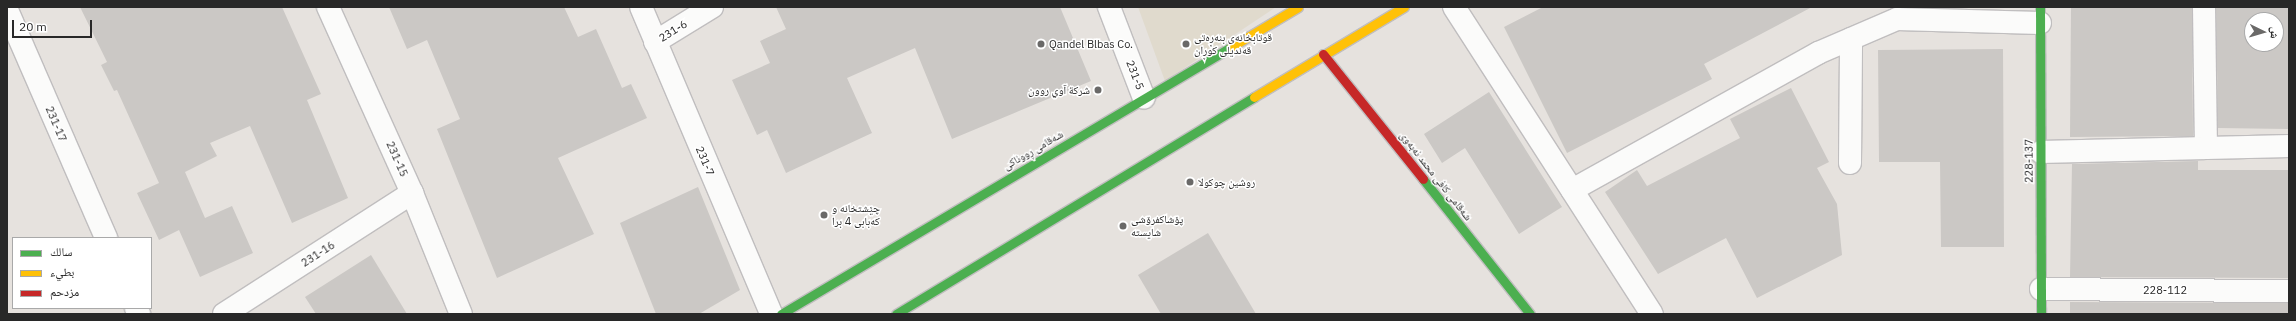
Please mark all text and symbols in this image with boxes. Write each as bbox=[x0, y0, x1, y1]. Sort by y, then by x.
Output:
scale bar bbox=[14, 12, 94, 38]
north arrow bbox=[2244, 12, 2284, 52]
street label: 231-6 bbox=[656, 17, 690, 45]
text: 20 m bbox=[19, 19, 47, 34]
text: ش bbox=[2267, 27, 2282, 39]
place label: قوتابخانەی بنەڕەتی قەندیلی کوڕان bbox=[1194, 31, 1272, 57]
place label: Qandel Blbas Co. bbox=[1049, 37, 1133, 51]
marker: Qandel Blbas Co. bbox=[1036, 39, 1046, 49]
marker: قوتابخانەی بنەڕەتی قەندیلی کوڕان bbox=[1181, 39, 1191, 49]
street label: 231-5 bbox=[1123, 58, 1147, 92]
place label: شركة آوي روون bbox=[1028, 83, 1090, 97]
marker: شركة آوي روون bbox=[1093, 85, 1103, 95]
street label: 231-17 bbox=[43, 104, 69, 144]
street label: شەقامی ڕووناکی bbox=[1001, 127, 1065, 173]
street label: شەقامی کافی محمد نەبەوی bbox=[1397, 129, 1475, 223]
street label: 231-15 bbox=[383, 139, 411, 179]
street label: 228-137 bbox=[2022, 139, 2036, 183]
street label: 231-7 bbox=[693, 144, 717, 178]
place label: روشين چوكولا bbox=[1198, 175, 1255, 189]
marker: روشين چوكولا bbox=[1185, 177, 1195, 187]
place label: چێشتخانە و کەبابی 4 برا bbox=[832, 202, 880, 228]
marker: چێشتخانە و کەبابی 4 برا bbox=[819, 210, 829, 220]
place label: پۆشاکفرۆشی شایستە bbox=[1131, 213, 1183, 239]
marker: پۆشاکفرۆشی شایستە bbox=[1118, 221, 1128, 231]
legend bbox=[12, 237, 152, 309]
street label: 231-16 bbox=[299, 238, 337, 270]
text: سالك bbox=[50, 244, 72, 259]
text: بطيء bbox=[50, 264, 74, 279]
street label: 228-112 bbox=[2143, 283, 2187, 297]
text: مزدحم bbox=[50, 284, 79, 299]

